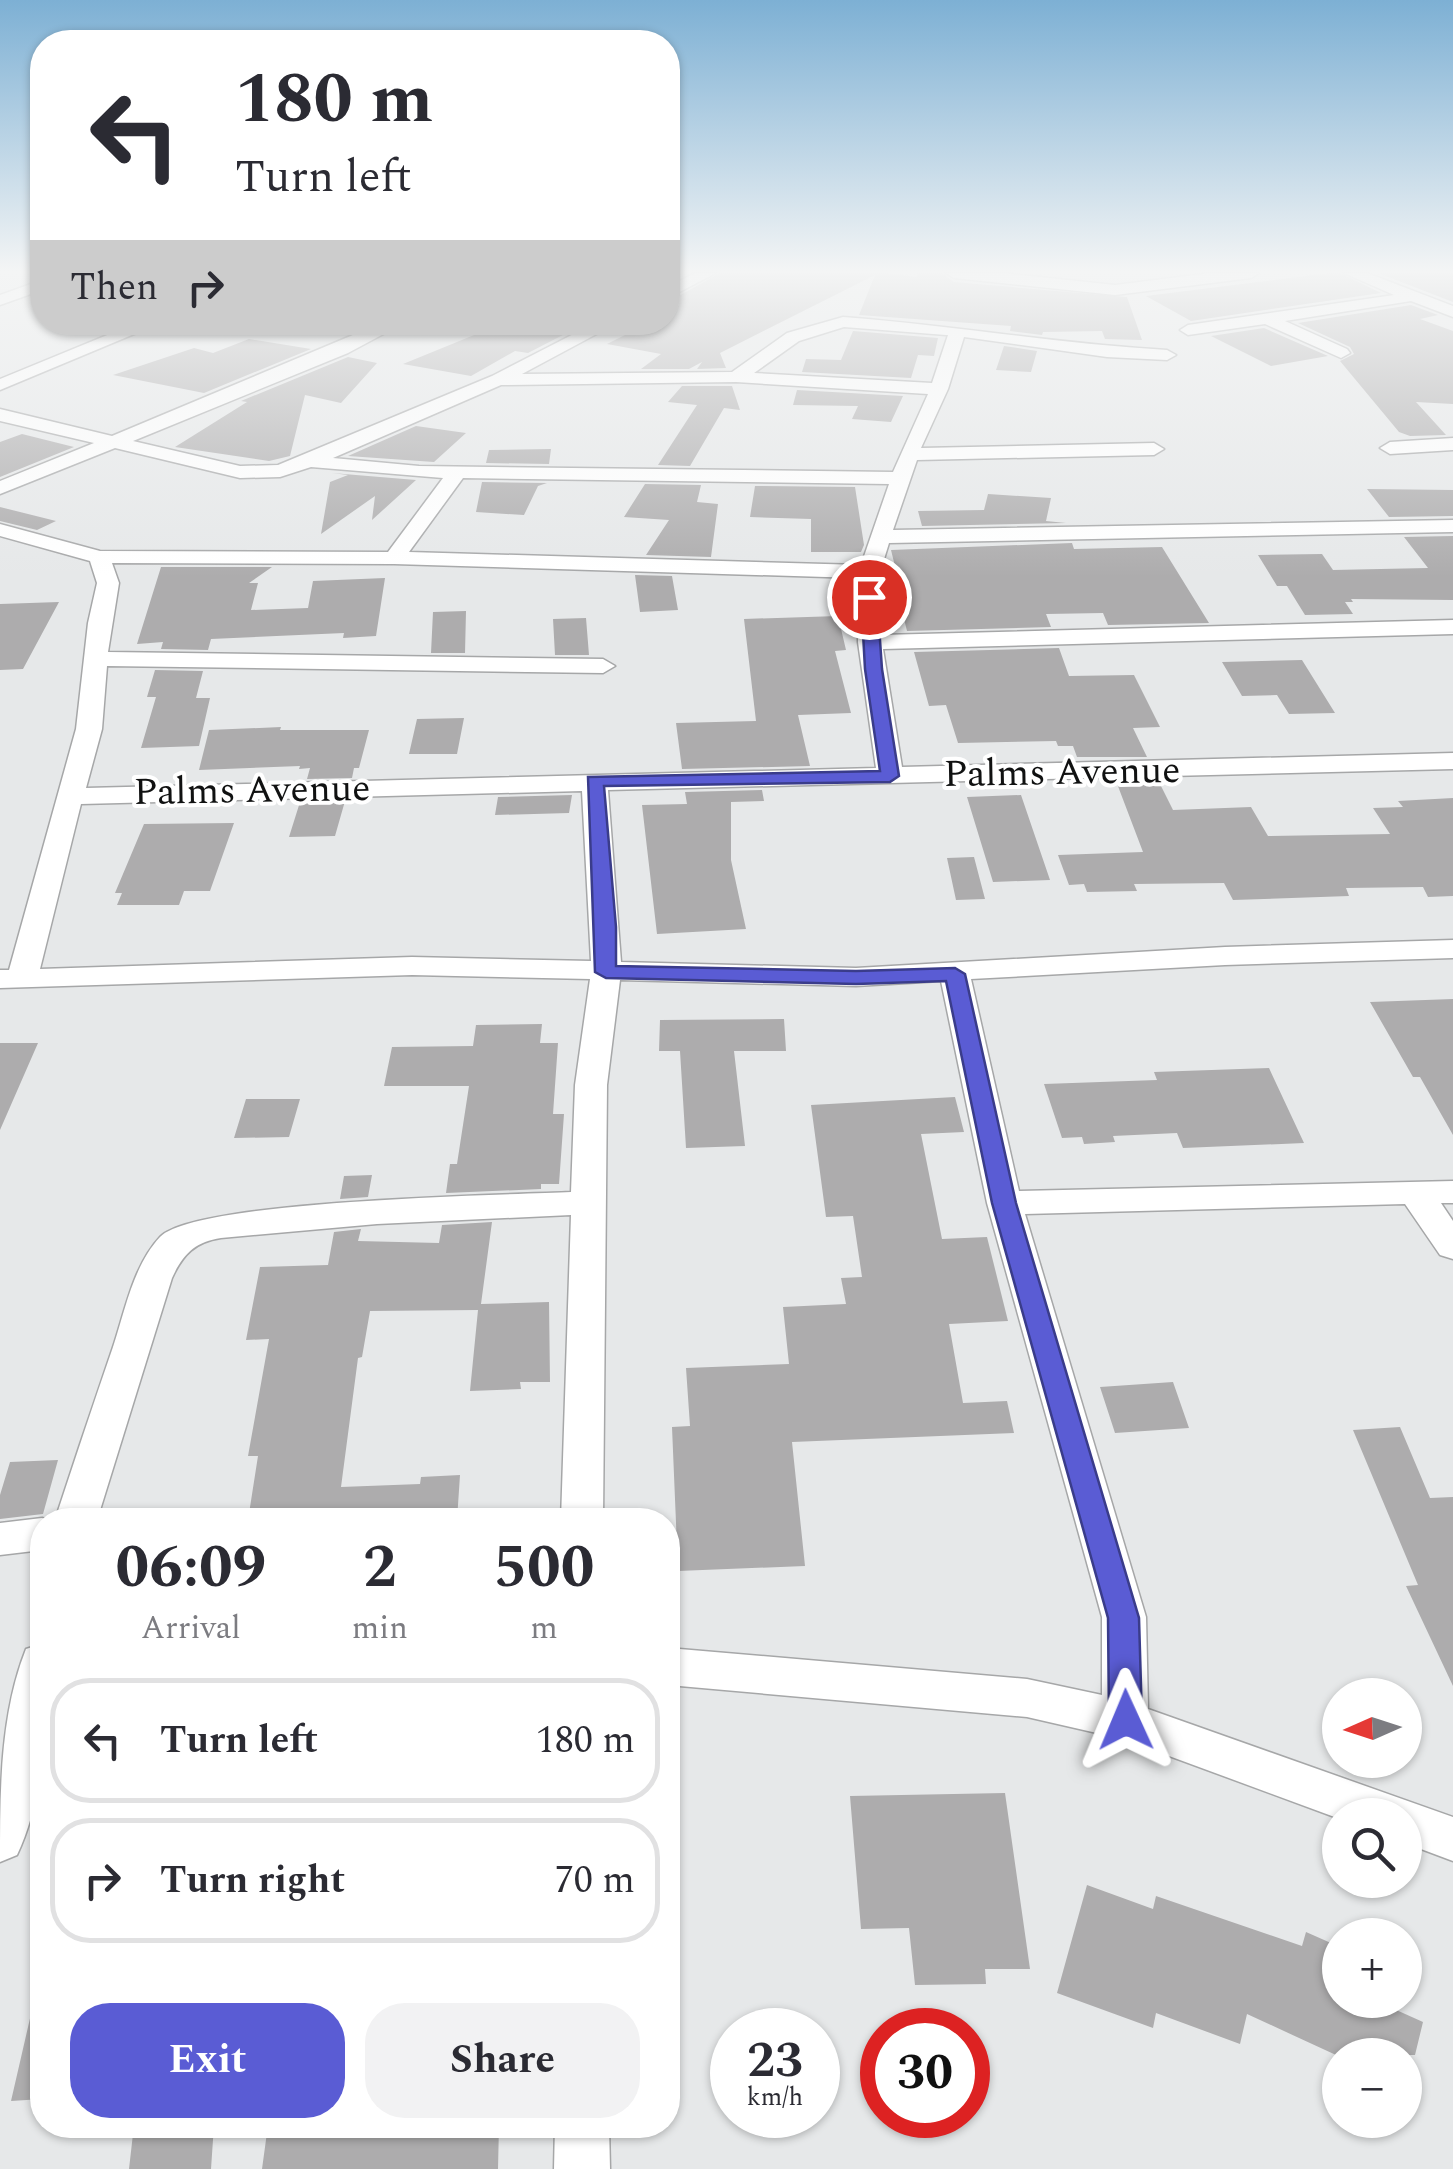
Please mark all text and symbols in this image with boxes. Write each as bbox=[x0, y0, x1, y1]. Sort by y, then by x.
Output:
text: 180 m bbox=[235, 47, 433, 153]
icon: left bbox=[70, 70, 200, 200]
text: Turn left bbox=[235, 143, 412, 212]
text: Then bbox=[70, 259, 158, 317]
icon: right bbox=[178, 260, 233, 315]
pin bbox=[827, 555, 912, 640]
icon: arrive bbox=[842, 570, 897, 625]
street label: Palms Avenue bbox=[943, 742, 1181, 804]
street label: Palms Avenue bbox=[133, 760, 371, 822]
text: 06:09 bbox=[116, 1522, 266, 1614]
text: 2 bbox=[363, 1522, 397, 1614]
text: 500 bbox=[493, 1522, 594, 1614]
text: Arrival bbox=[141, 1604, 241, 1653]
text: min bbox=[352, 1604, 408, 1653]
text: m bbox=[530, 1604, 558, 1653]
position arrow bbox=[1074, 1668, 1178, 1772]
north arrow bbox=[1322, 1678, 1422, 1778]
map controls bbox=[1322, 1678, 1422, 2138]
text: Turn left bbox=[160, 1712, 318, 1770]
text: 180 m bbox=[536, 1712, 635, 1770]
icon: left bbox=[75, 1713, 130, 1768]
button: search bbox=[1322, 1798, 1422, 1898]
text: Turn right bbox=[160, 1852, 345, 1910]
text: 70 m bbox=[555, 1852, 635, 1910]
icon: right bbox=[75, 1853, 130, 1908]
button: + bbox=[1322, 1918, 1422, 2018]
button: Exit bbox=[70, 2003, 345, 2118]
button: Share bbox=[365, 2003, 640, 2118]
speed limit sign: 30 bbox=[860, 2008, 990, 2138]
text: 23 bbox=[747, 2023, 803, 2099]
button: − bbox=[1322, 2038, 1422, 2138]
text: km/h bbox=[747, 2079, 803, 2117]

